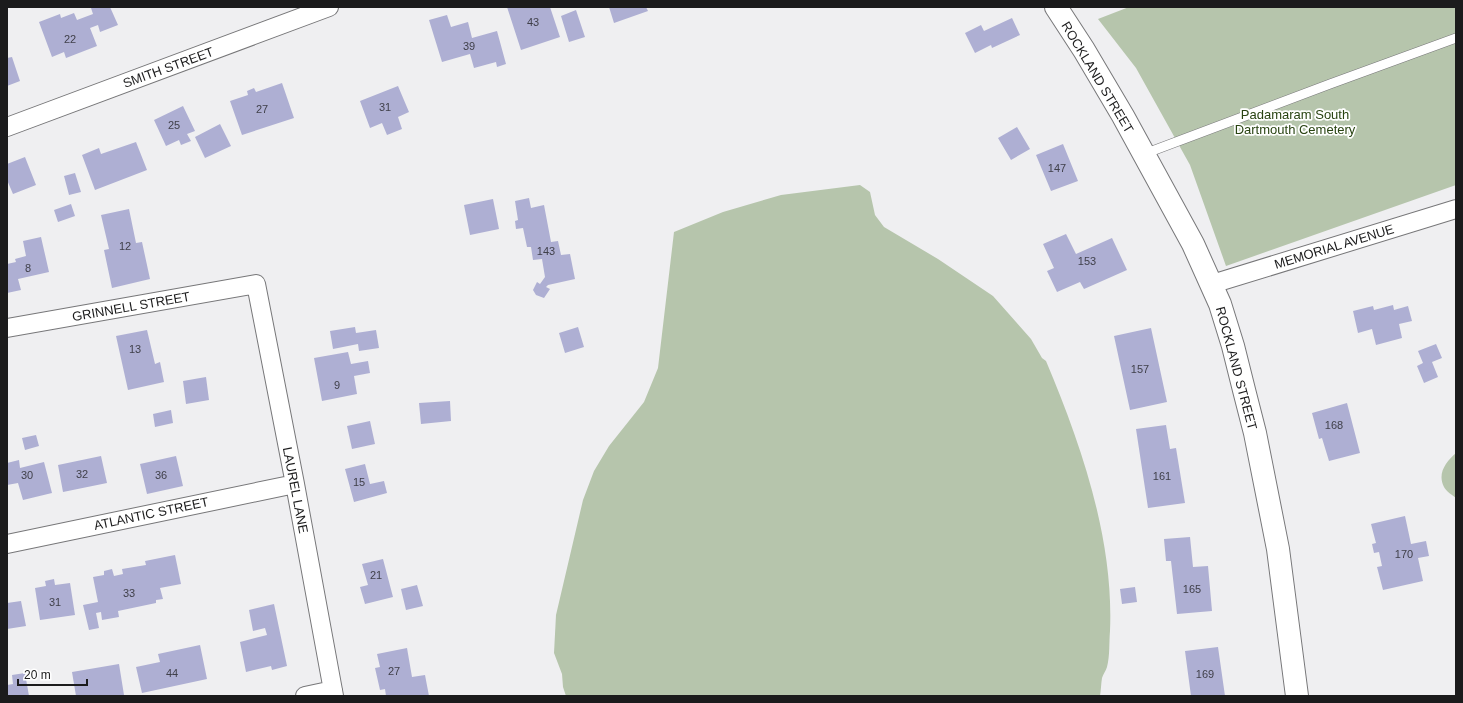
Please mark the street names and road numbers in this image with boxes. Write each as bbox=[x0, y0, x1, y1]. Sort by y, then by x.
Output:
street label: ROCKLAND STREET bbox=[1058, 19, 1137, 136]
street label: SMITH STREET bbox=[121, 44, 216, 91]
street label: MEMORIAL AVENUE bbox=[1273, 221, 1396, 272]
street label: GRINNELL STREET bbox=[71, 289, 191, 324]
street label: ROCKLAND STREET bbox=[1213, 305, 1260, 432]
street label: LAUREL LANE bbox=[280, 446, 311, 535]
street label: ATLANTIC STREET bbox=[92, 494, 210, 533]

